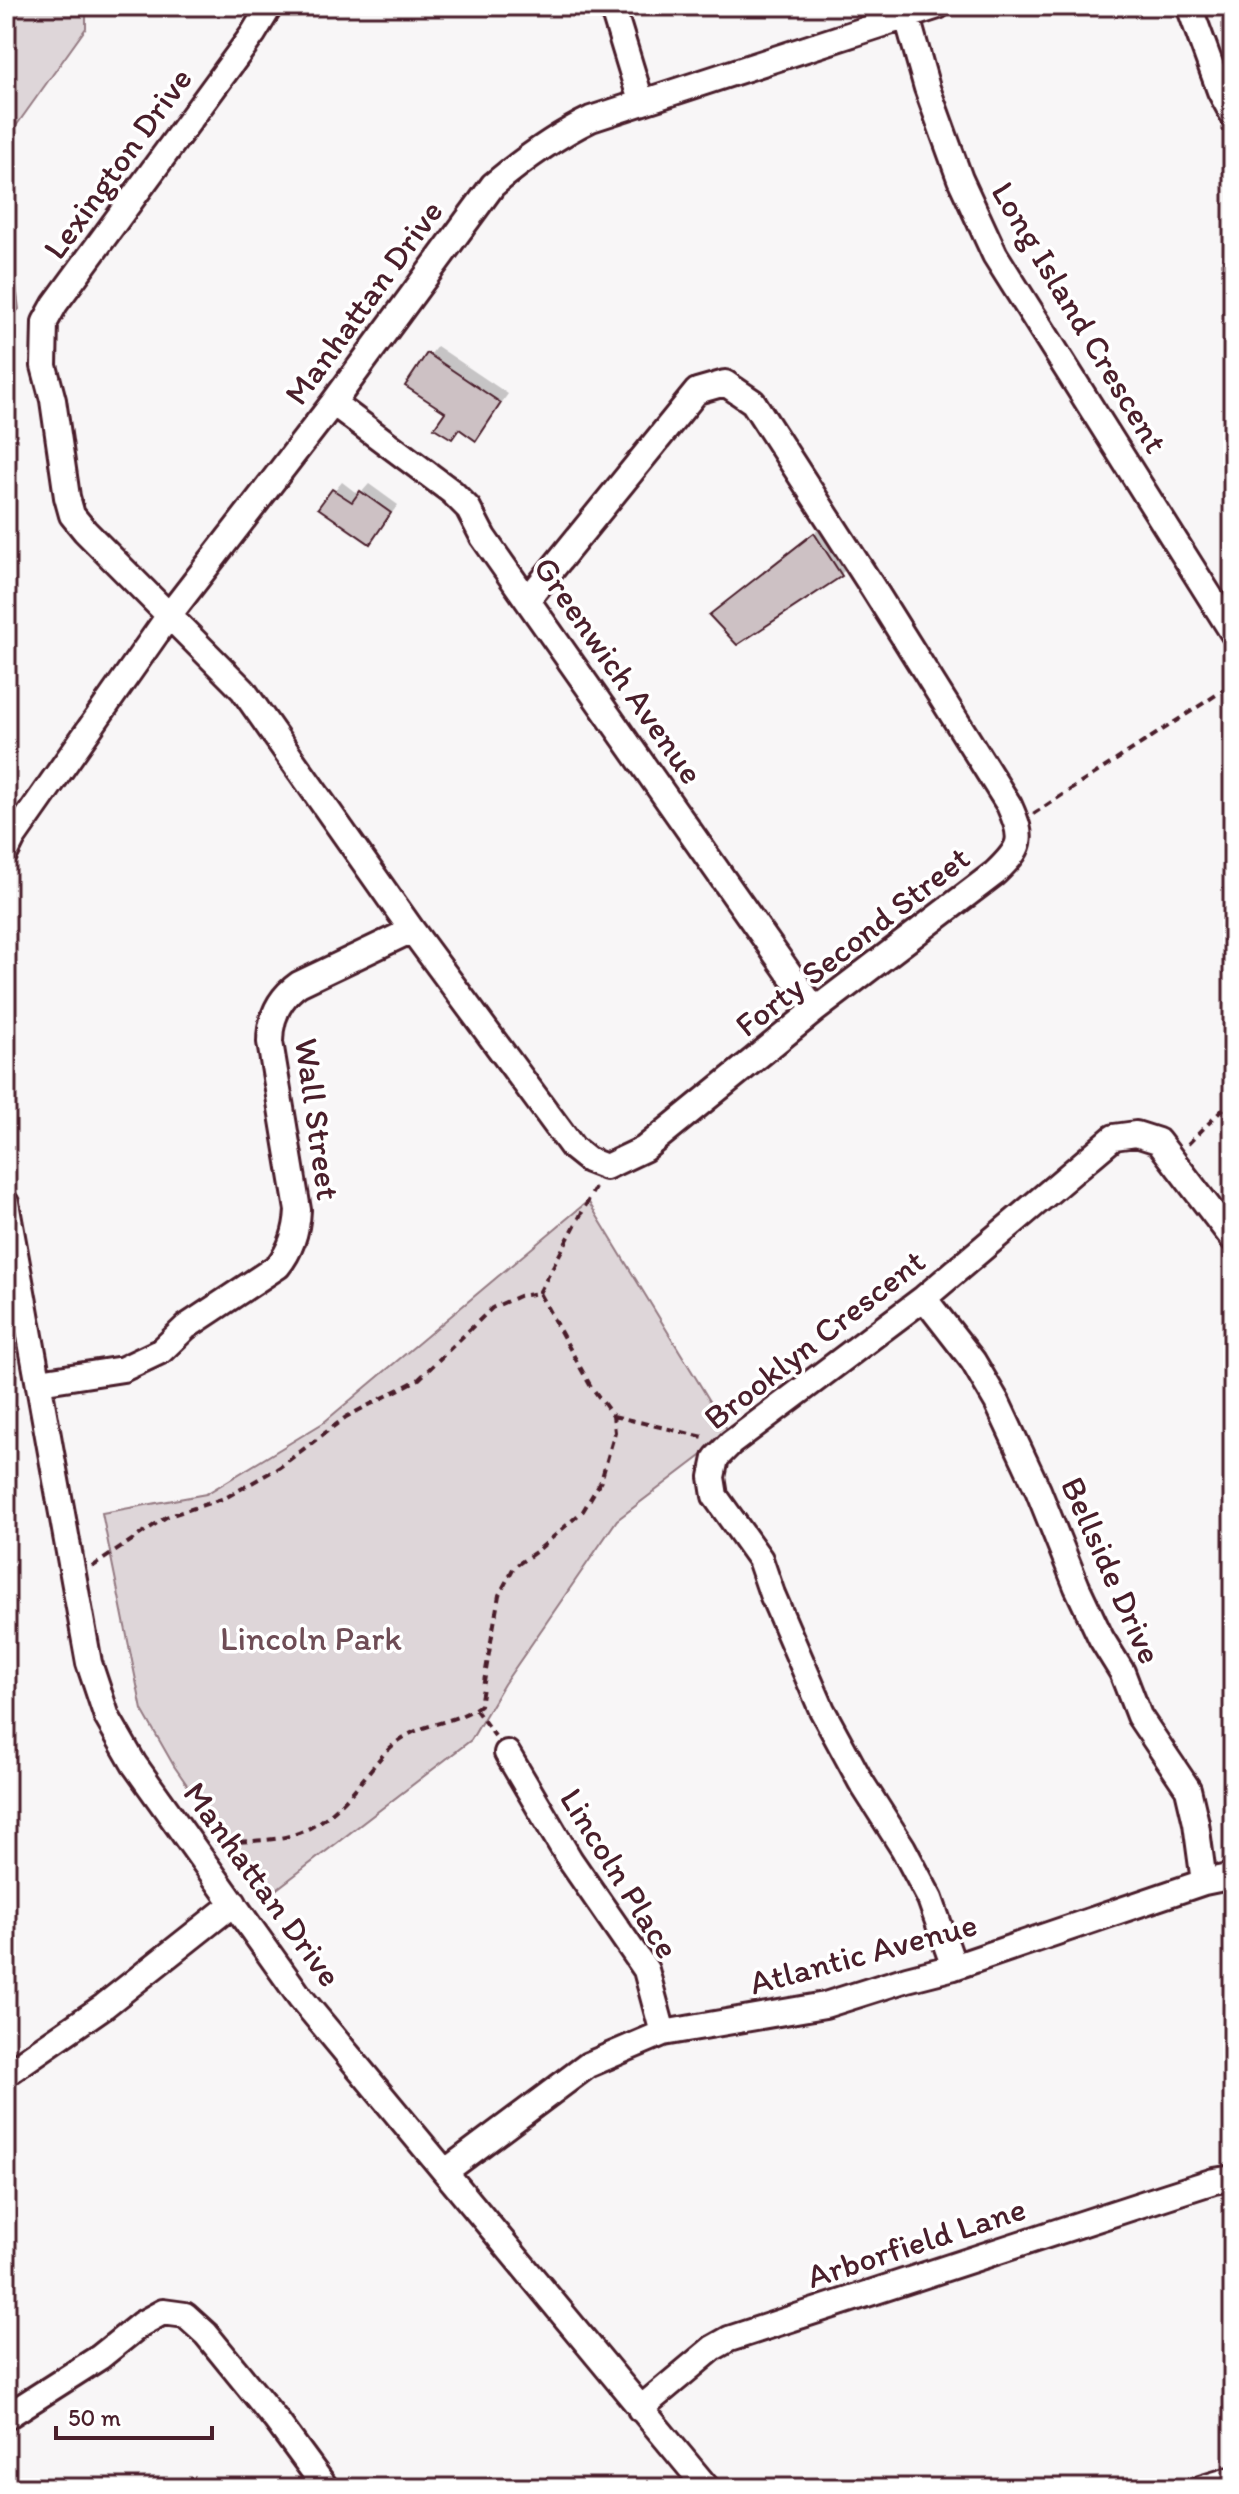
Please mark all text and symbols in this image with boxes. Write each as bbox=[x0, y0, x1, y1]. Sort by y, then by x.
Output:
street label: Lexington Drive bbox=[34, 59, 201, 267]
street label: Long Island Crescent bbox=[982, 174, 1177, 460]
street label: Manhattan Drive bbox=[275, 192, 451, 413]
street label: Greenwich Avenue bbox=[525, 549, 712, 792]
street label: Forty Second Street bbox=[727, 837, 978, 1046]
street label: Wall Street bbox=[286, 1036, 349, 1203]
street label: Brooklyn Crescent bbox=[696, 1240, 933, 1438]
street label: Bellside Drive bbox=[1052, 1470, 1171, 1670]
park label: Lincoln Park bbox=[220, 1618, 402, 1659]
street label: Manhattan Drive bbox=[175, 1774, 351, 1995]
street label: Lincoln Place bbox=[551, 1780, 688, 1966]
street label: Atlantic Avenue bbox=[745, 1903, 981, 2004]
street label: Arborfield Lane bbox=[802, 2188, 1031, 2297]
scale bar bbox=[56, 2390, 212, 2440]
text: 50 m bbox=[68, 2403, 121, 2432]

